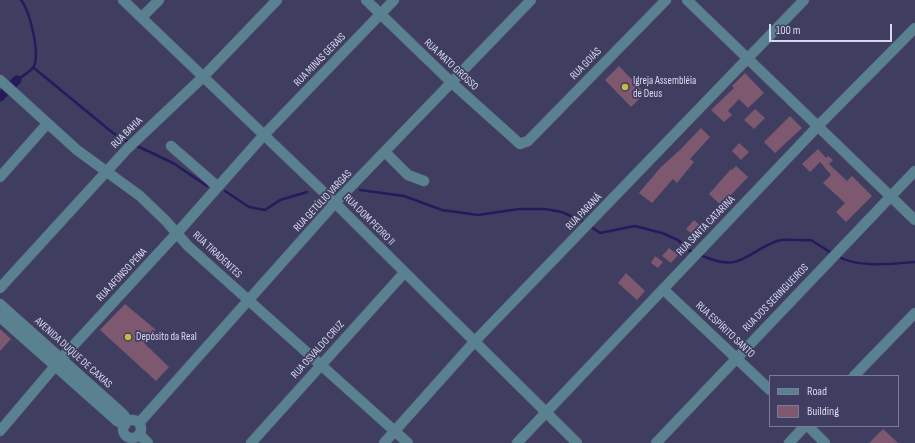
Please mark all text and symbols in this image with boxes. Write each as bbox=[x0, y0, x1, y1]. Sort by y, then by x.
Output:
scale bar bbox=[771, 16, 894, 42]
text: 100 m bbox=[776, 23, 801, 38]
street label: RUA MINAS GERAIS bbox=[291, 31, 349, 89]
street label: RUA MATO GROSSO bbox=[421, 36, 481, 94]
street label: RUA GOIÁS bbox=[568, 45, 604, 83]
place label: Igreja Assembléia de Deus bbox=[633, 74, 696, 100]
marker: Igreja Assembléia de Deus bbox=[620, 82, 630, 92]
street label: RUA BAHIA bbox=[109, 115, 145, 151]
street label: RUA GETÚLIO VARGAS bbox=[291, 167, 355, 235]
street label: RUA PARANÁ bbox=[563, 191, 605, 233]
street label: RUA DOM PEDRO II bbox=[341, 192, 397, 248]
street label: RUA SANTA CATARINA bbox=[674, 193, 738, 259]
street label: RUA TIRADENTES bbox=[190, 229, 244, 281]
street label: RUA AFONSO PENA bbox=[94, 246, 150, 304]
street label: RUA DOS SERINGUEIROS bbox=[740, 261, 812, 335]
street label: RUA ESPÍRITO SANTO bbox=[693, 299, 757, 361]
street label: AVENIDA DUQUE DE CAXIAS bbox=[32, 315, 114, 391]
street label: RUA OSVALDO CRUZ bbox=[289, 318, 347, 382]
place label: Depósito da Real bbox=[136, 330, 197, 344]
marker: Depósito da Real bbox=[123, 332, 133, 342]
legend bbox=[769, 375, 899, 427]
text: Road bbox=[807, 384, 827, 399]
text: Building bbox=[807, 404, 839, 419]

